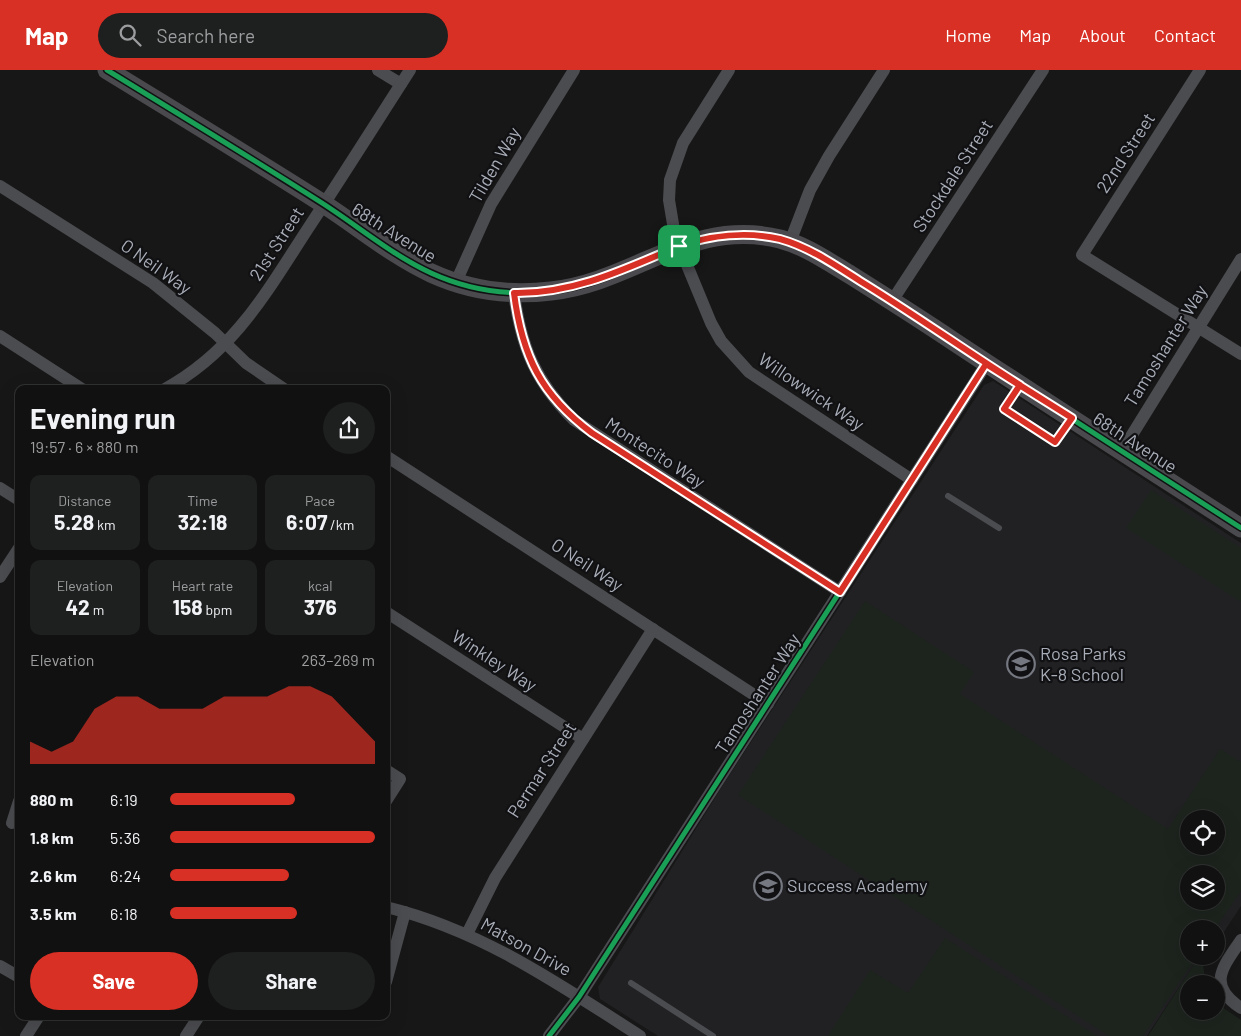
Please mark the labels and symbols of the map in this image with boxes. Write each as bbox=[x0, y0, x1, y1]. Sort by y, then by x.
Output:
street label: 22nd Street bbox=[1091, 108, 1159, 197]
street label: Stockdale Street bbox=[907, 115, 997, 236]
street label: Tilden Way bbox=[464, 123, 525, 206]
street label: 68th Avenue bbox=[348, 197, 441, 267]
street label: 21st Street bbox=[244, 202, 308, 285]
pin bbox=[658, 225, 700, 267]
street label: O Neil Way bbox=[117, 234, 196, 298]
street label: Tamoshanter Way bbox=[1119, 281, 1211, 410]
street label: Willowwick Way bbox=[754, 348, 869, 435]
street label: 68th Avenue bbox=[1089, 407, 1182, 477]
street label: Montecito Way bbox=[602, 412, 709, 492]
street label: O Neil Way bbox=[547, 533, 628, 596]
street label: Winkley Way bbox=[448, 625, 541, 696]
street label: Tamoshanter Way bbox=[710, 629, 804, 758]
place label: Rosa Parks K-8 School bbox=[1040, 642, 1126, 685]
school or university icon: Rosa Parks K-8 School bbox=[1006, 649, 1036, 679]
street label: Permar Street bbox=[502, 717, 580, 822]
school or university icon: Success Academy bbox=[753, 871, 783, 901]
place label: Success Academy bbox=[787, 874, 928, 896]
street label: Matson Drive bbox=[477, 912, 576, 980]

